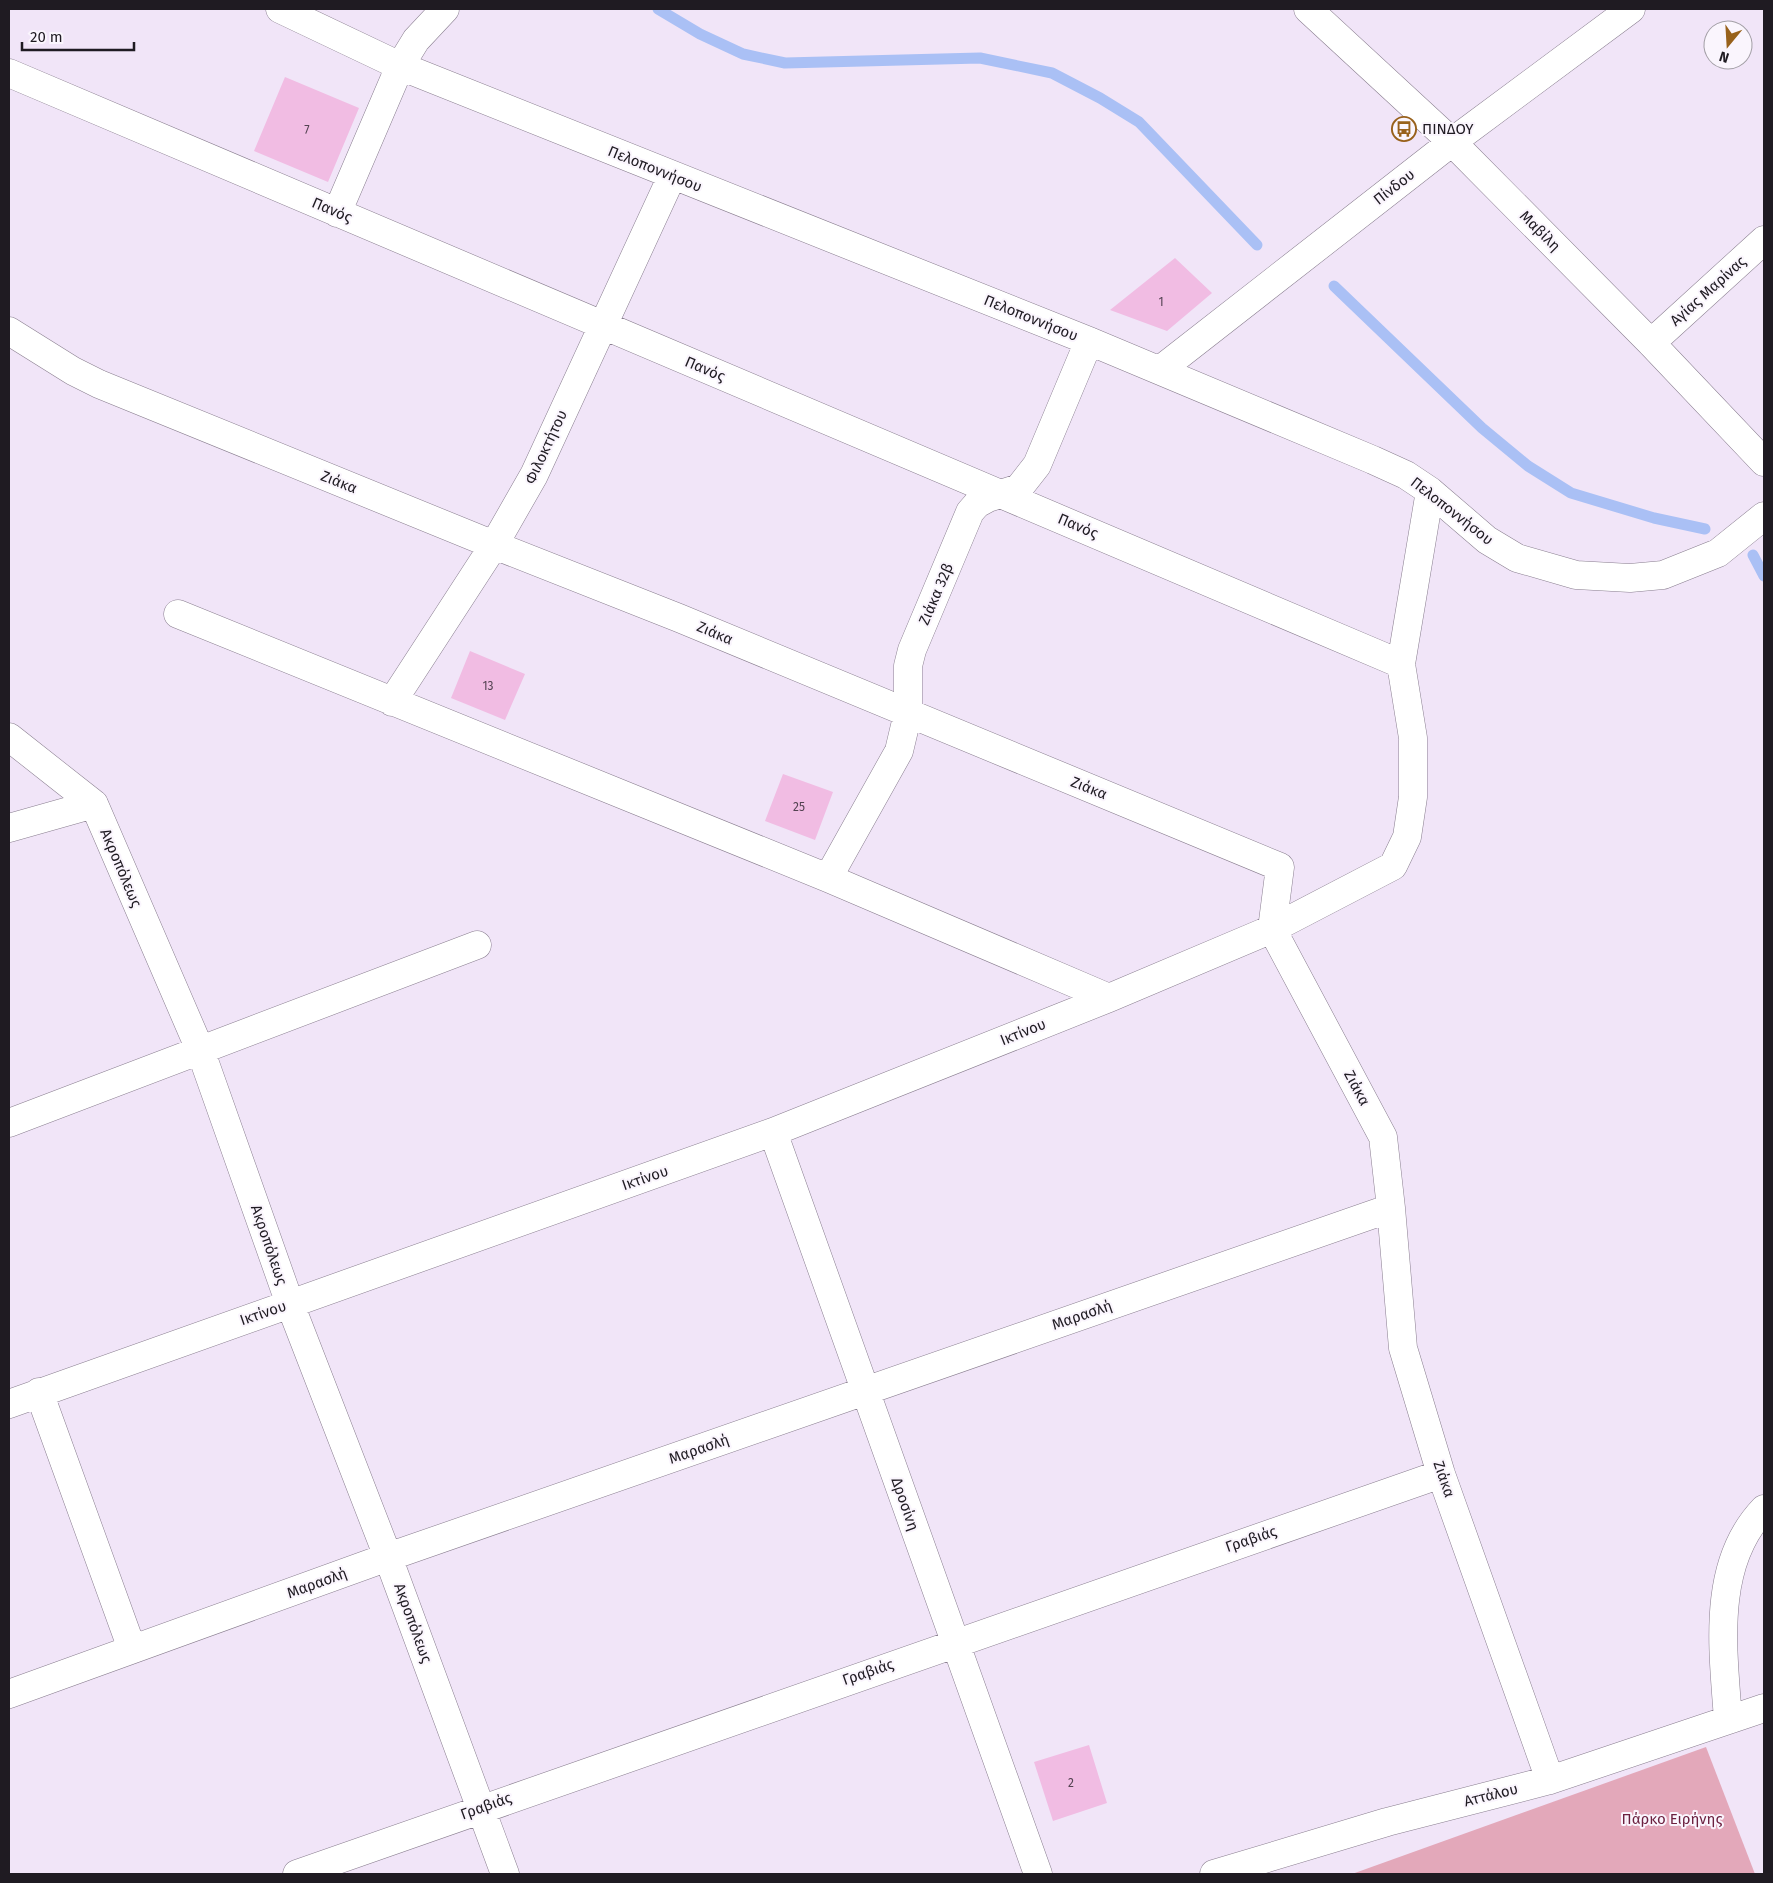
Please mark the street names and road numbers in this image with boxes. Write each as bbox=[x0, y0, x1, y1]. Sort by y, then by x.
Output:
street label: Πελοποννήσου bbox=[605, 142, 705, 196]
street label: Πίνδου bbox=[1370, 165, 1418, 209]
street label: Πανός bbox=[309, 194, 355, 226]
street label: Μαβίλη bbox=[1516, 207, 1564, 255]
street label: Αγίας Μαρίνας bbox=[1666, 252, 1750, 330]
street label: Πελοποννήσου bbox=[981, 291, 1081, 345]
street label: Πανός bbox=[682, 353, 728, 385]
street label: Φιλοκτήτου bbox=[521, 407, 571, 487]
street label: Ζιάκα bbox=[318, 467, 360, 497]
street label: Πελοποννήσου bbox=[1407, 473, 1497, 549]
street label: Πανός bbox=[1055, 510, 1101, 542]
street label: Ζιάκα 32β bbox=[915, 560, 957, 628]
street label: Ζιάκα bbox=[694, 617, 736, 649]
street label: Ζιάκα bbox=[1068, 773, 1110, 803]
street label: Ακροπόλεως bbox=[96, 826, 146, 910]
street label: Ικτίνου bbox=[997, 1015, 1049, 1049]
street label: Ζιάκα bbox=[1340, 1067, 1374, 1109]
street label: Ικτίνου bbox=[619, 1162, 671, 1194]
street label: Ακροπόλεως bbox=[247, 1202, 291, 1288]
street label: Μαρασλή bbox=[1049, 1296, 1115, 1334]
street label: Ικτίνου bbox=[237, 1297, 289, 1329]
street label: Μαρασλή bbox=[666, 1430, 732, 1468]
street label: Ζιάκα bbox=[1429, 1458, 1459, 1500]
street label: Δροσίνη bbox=[887, 1475, 923, 1533]
street label: Γραβιάς bbox=[1223, 1522, 1279, 1556]
street label: Μαρασλή bbox=[284, 1564, 350, 1602]
street label: Ακροπόλεως bbox=[390, 1581, 436, 1665]
street label: Γραβιάς bbox=[840, 1655, 896, 1689]
street label: Αττάλου bbox=[1462, 1780, 1520, 1810]
street label: Γραβιάς bbox=[458, 1788, 514, 1824]

